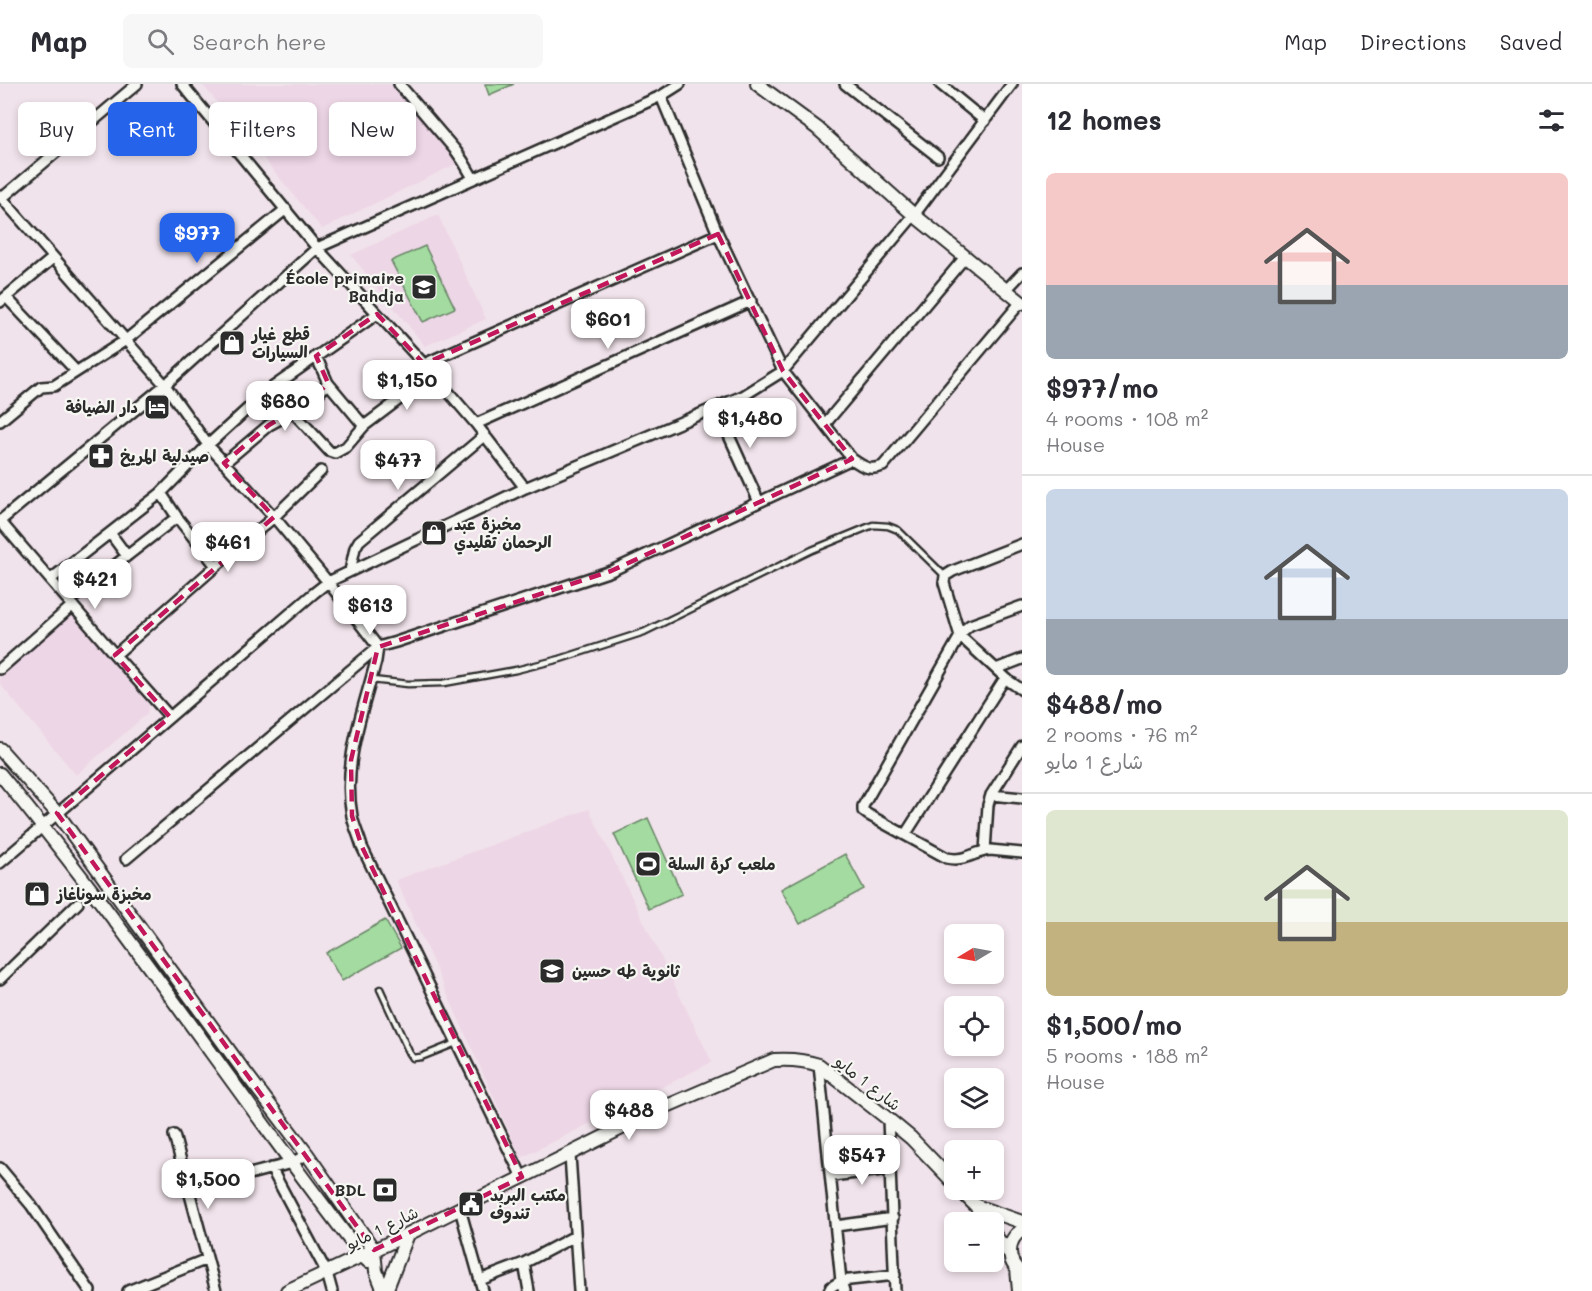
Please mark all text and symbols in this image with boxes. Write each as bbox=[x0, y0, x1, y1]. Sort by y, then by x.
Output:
search box bbox=[123, 14, 543, 68]
text: Map bbox=[30, 23, 87, 59]
icon: search bbox=[144, 25, 177, 58]
text: Search here bbox=[192, 27, 326, 56]
text: Map bbox=[1284, 28, 1327, 55]
text: Directions bbox=[1360, 28, 1467, 55]
text: Saved bbox=[1500, 28, 1562, 55]
chip: Buy bbox=[18, 102, 96, 156]
chip: Rent bbox=[108, 102, 197, 156]
chip: Filters bbox=[209, 102, 317, 156]
chip: New bbox=[329, 102, 416, 156]
text: 12 homes bbox=[1046, 103, 1162, 137]
icon: filters bbox=[1535, 104, 1568, 137]
icon: home bbox=[1253, 212, 1361, 320]
pin: $977 bbox=[161, 213, 233, 264]
text: $977 bbox=[174, 219, 220, 245]
place label: École primaire Bahdja bbox=[285, 267, 404, 306]
school or university icon: École primaire Bahdja bbox=[409, 272, 439, 302]
pin: $601 bbox=[572, 299, 644, 350]
text: $601 bbox=[585, 305, 631, 331]
place label: قطع غيار السيارات bbox=[250, 323, 310, 362]
shop icon: قطع غيار السيارات bbox=[217, 328, 247, 358]
pin: $1,150 bbox=[358, 360, 456, 411]
text: $1,150 bbox=[377, 366, 437, 392]
text: $977/mo bbox=[1046, 371, 1158, 405]
pin: $680 bbox=[249, 381, 321, 432]
text: $680 bbox=[260, 387, 310, 413]
hotel icon: دار الضيافة bbox=[142, 392, 172, 422]
place label: دار الضيافة bbox=[65, 396, 138, 417]
pin: $1,480 bbox=[701, 398, 799, 449]
text: $1,480 bbox=[717, 404, 783, 430]
text: 4 rooms · 108 m² bbox=[1046, 405, 1208, 431]
text: House bbox=[1046, 431, 1105, 457]
pin: $477 bbox=[362, 440, 434, 491]
pharmacy icon: صيدلية المريخ bbox=[86, 441, 116, 471]
place label: صيدلية المريخ bbox=[120, 445, 209, 467]
text: $477 bbox=[374, 446, 422, 472]
place label: مخبزة عبد الرحمان تقليدي bbox=[454, 513, 552, 555]
shop icon: مخبزة عبد الرحمان تقليدي bbox=[419, 518, 449, 548]
pin: $461 bbox=[192, 522, 264, 573]
text: $461 bbox=[205, 528, 251, 554]
icon: home bbox=[1253, 528, 1361, 636]
pin: $421 bbox=[59, 559, 131, 610]
text: $421 bbox=[72, 565, 118, 591]
pin: $613 bbox=[334, 585, 406, 636]
text: $613 bbox=[347, 591, 393, 617]
text: $488/mo bbox=[1046, 687, 1162, 721]
text: 2 rooms · 76 m² bbox=[1046, 721, 1198, 747]
text: شارع 1 مايو bbox=[1046, 748, 1143, 774]
sports icon: ملعب كرة السلة bbox=[633, 849, 663, 879]
icon: home bbox=[1253, 849, 1361, 957]
place label: ملعب كرة السلة bbox=[668, 853, 776, 874]
shop icon: مخبزة سوناغاز bbox=[22, 879, 52, 909]
place label: مخبزة سوناغاز bbox=[55, 883, 152, 905]
north arrow bbox=[944, 924, 1004, 984]
map controls bbox=[944, 924, 1004, 1272]
school or university icon: ثانوية طه حسين bbox=[537, 956, 567, 986]
place label: ثانوية طه حسين bbox=[572, 960, 681, 982]
button: locate bbox=[944, 996, 1004, 1056]
text: $1,500/mo bbox=[1046, 1008, 1182, 1042]
text: 5 rooms · 188 m² bbox=[1046, 1042, 1208, 1068]
street label: شارع 1 مايو bbox=[828, 1049, 905, 1116]
button: layers bbox=[944, 1068, 1004, 1128]
text: House bbox=[1046, 1068, 1105, 1094]
pin: $488 bbox=[593, 1090, 665, 1141]
text: $488 bbox=[604, 1096, 654, 1122]
pin: $547 bbox=[826, 1135, 898, 1186]
button: + bbox=[944, 1140, 1004, 1200]
text: $547 bbox=[838, 1141, 886, 1167]
pin: $1,500 bbox=[159, 1159, 257, 1210]
text: $1,500 bbox=[176, 1165, 240, 1191]
bank icon: BDL bbox=[370, 1175, 400, 1205]
place label: BDL bbox=[334, 1179, 366, 1200]
place label: مكتب البريد تندوف bbox=[490, 1184, 566, 1224]
public building icon: مكتب البريد تندوف bbox=[456, 1189, 486, 1219]
street label: شارع 1 مايو bbox=[340, 1201, 422, 1257]
button: − bbox=[944, 1212, 1004, 1272]

